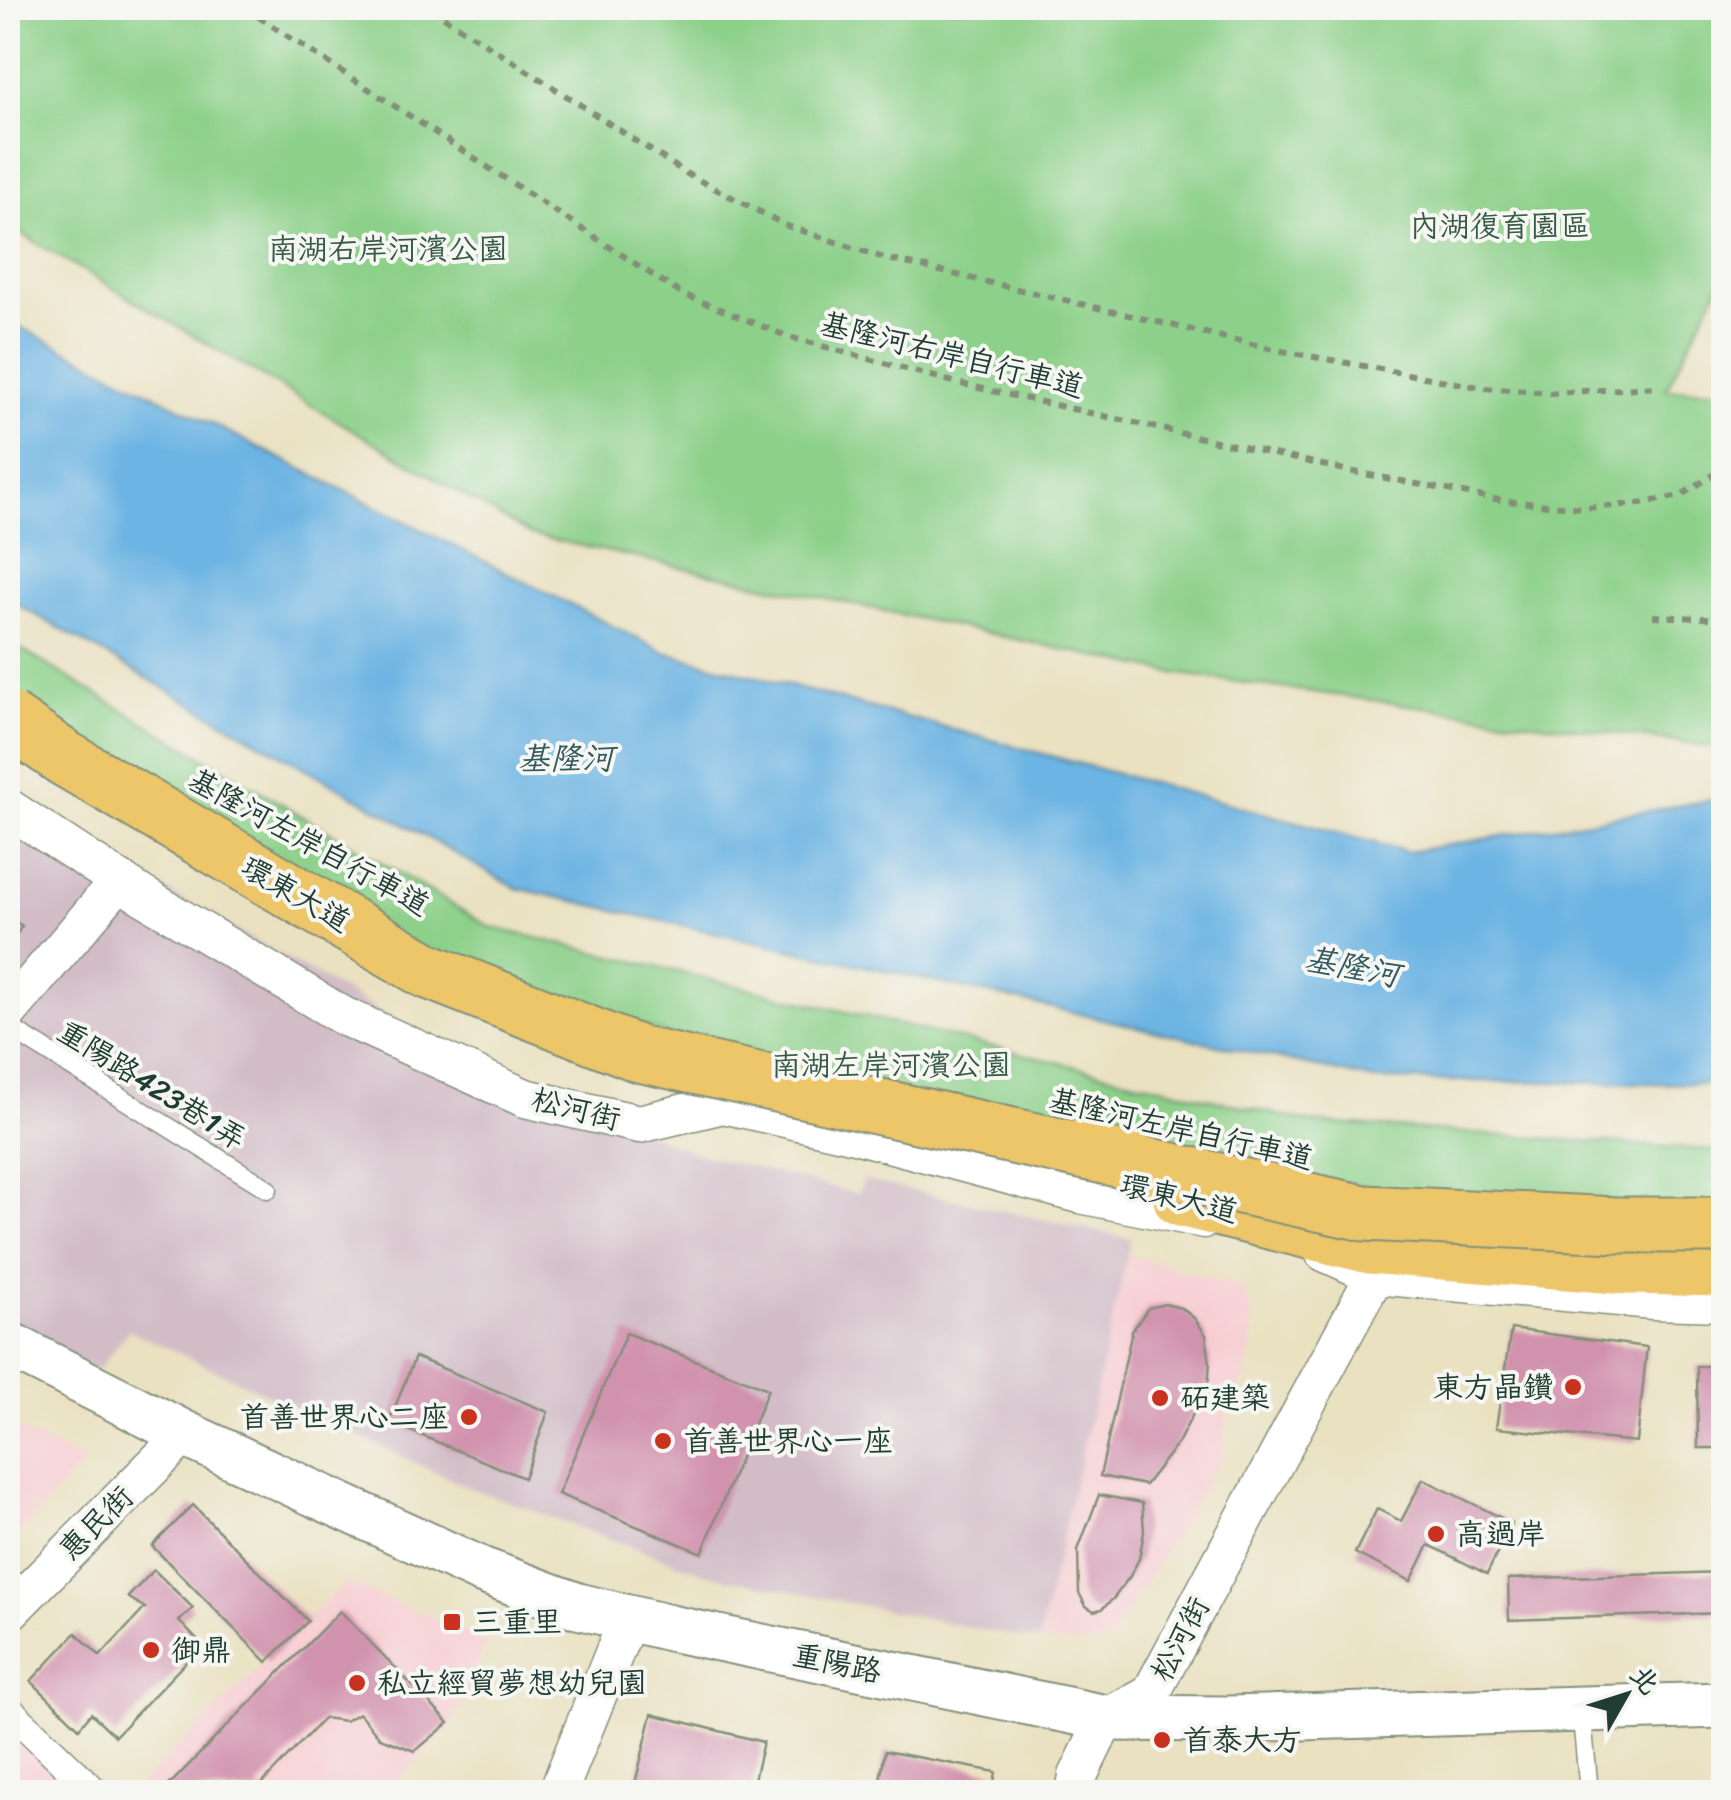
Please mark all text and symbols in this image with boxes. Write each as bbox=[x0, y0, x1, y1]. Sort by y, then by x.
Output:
park label: 內湖復育園區 bbox=[1410, 199, 1590, 253]
park label: 南湖右岸河濱公園 bbox=[268, 222, 508, 276]
street label: 基隆河右岸自行車道 bbox=[814, 296, 1090, 414]
water label: 基隆河 bbox=[518, 730, 619, 787]
street label: 基隆河左岸自行車道 bbox=[178, 753, 440, 931]
street label: 環東大道 bbox=[231, 841, 361, 947]
water label: 基隆河 bbox=[1299, 930, 1409, 1005]
street label: 重陽路423巷1弄 bbox=[46, 1005, 258, 1165]
park label: 南湖左岸河濱公園 bbox=[771, 1038, 1011, 1092]
street label: 松河街 bbox=[526, 1072, 626, 1146]
street label: 基隆河左岸自行車道 bbox=[1043, 1072, 1319, 1186]
street label: 環東大道 bbox=[1114, 1157, 1244, 1239]
place label: 東方晶鑽 bbox=[1433, 1360, 1553, 1414]
place label: 砳建築 bbox=[1180, 1371, 1270, 1425]
marker: 東方晶鑽 bbox=[1562, 1376, 1584, 1398]
marker: 砳建築 bbox=[1149, 1387, 1171, 1409]
place label: 首善世界心二座 bbox=[239, 1390, 449, 1444]
marker: 首善世界心二座 bbox=[458, 1406, 480, 1428]
place label: 首善世界心一座 bbox=[683, 1414, 893, 1468]
marker: 首善世界心一座 bbox=[652, 1430, 674, 1452]
street label: 惠民街 bbox=[45, 1472, 147, 1574]
place label: 高過岸 bbox=[1456, 1507, 1546, 1561]
marker: 高過岸 bbox=[1425, 1523, 1447, 1545]
street label: 松河街 bbox=[1135, 1587, 1225, 1691]
place label: 三重里 bbox=[472, 1595, 562, 1649]
marker: 三重里 bbox=[441, 1611, 463, 1633]
place label: 御鼎 bbox=[171, 1623, 231, 1677]
street label: 重陽路 bbox=[787, 1627, 887, 1699]
marker: 御鼎 bbox=[140, 1639, 162, 1661]
north arrow bbox=[1576, 1645, 1676, 1745]
text: 北 bbox=[1617, 1653, 1673, 1706]
place label: 私立經貿夢想幼兒園 bbox=[377, 1656, 647, 1710]
marker: 私立經貿夢想幼兒園 bbox=[346, 1672, 368, 1694]
place label: 首泰大方 bbox=[1182, 1713, 1302, 1767]
marker: 首泰大方 bbox=[1151, 1729, 1173, 1751]

